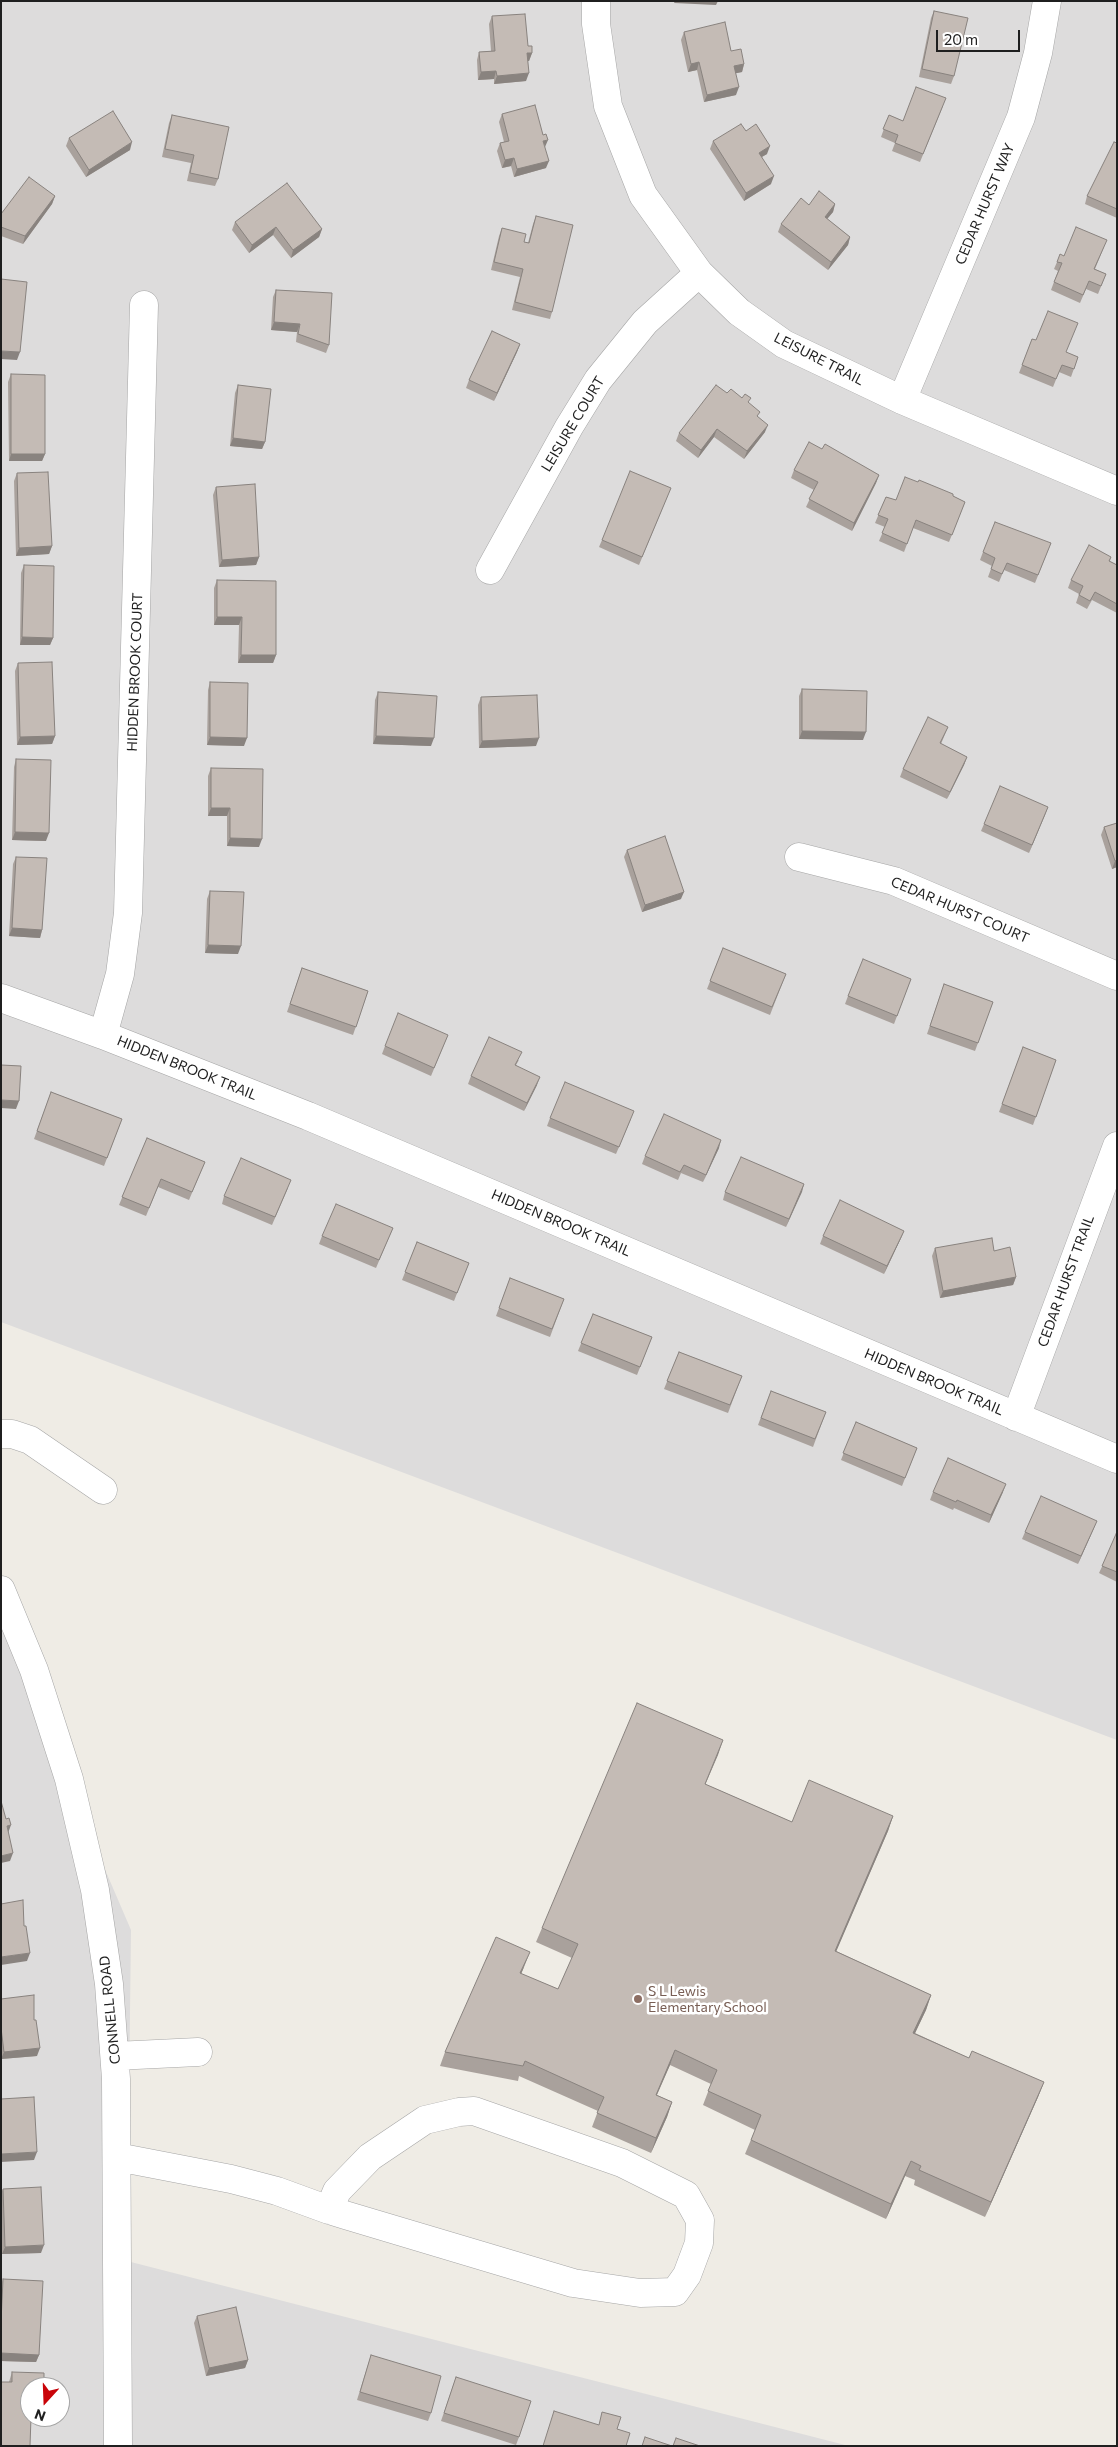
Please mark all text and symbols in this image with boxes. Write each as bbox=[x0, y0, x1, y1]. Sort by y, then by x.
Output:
scale bar bbox=[938, 20, 1022, 52]
text: 20 m bbox=[944, 30, 978, 48]
street label: CEDAR HURST WAY bbox=[952, 141, 1018, 267]
street label: LEISURE TRAIL bbox=[771, 329, 867, 389]
street label: LEISURE COURT bbox=[538, 373, 608, 475]
street label: HIDDEN BROOK COURT bbox=[124, 592, 146, 752]
street label: CEDAR HURST COURT bbox=[888, 873, 1032, 947]
street label: HIDDEN BROOK TRAIL bbox=[114, 1032, 260, 1104]
street label: HIDDEN BROOK TRAIL bbox=[489, 1186, 633, 1260]
street label: CEDAR HURST TRAIL bbox=[1034, 1213, 1098, 1349]
street label: HIDDEN BROOK TRAIL bbox=[862, 1345, 1006, 1419]
street label: CONNELL ROAD bbox=[96, 1955, 124, 2065]
place label: S L Lewis Elementary School bbox=[648, 1983, 767, 2015]
marker: S L Lewis Elementary School bbox=[632, 1993, 644, 2005]
north arrow bbox=[20, 2377, 70, 2427]
text: N bbox=[32, 2406, 48, 2425]

